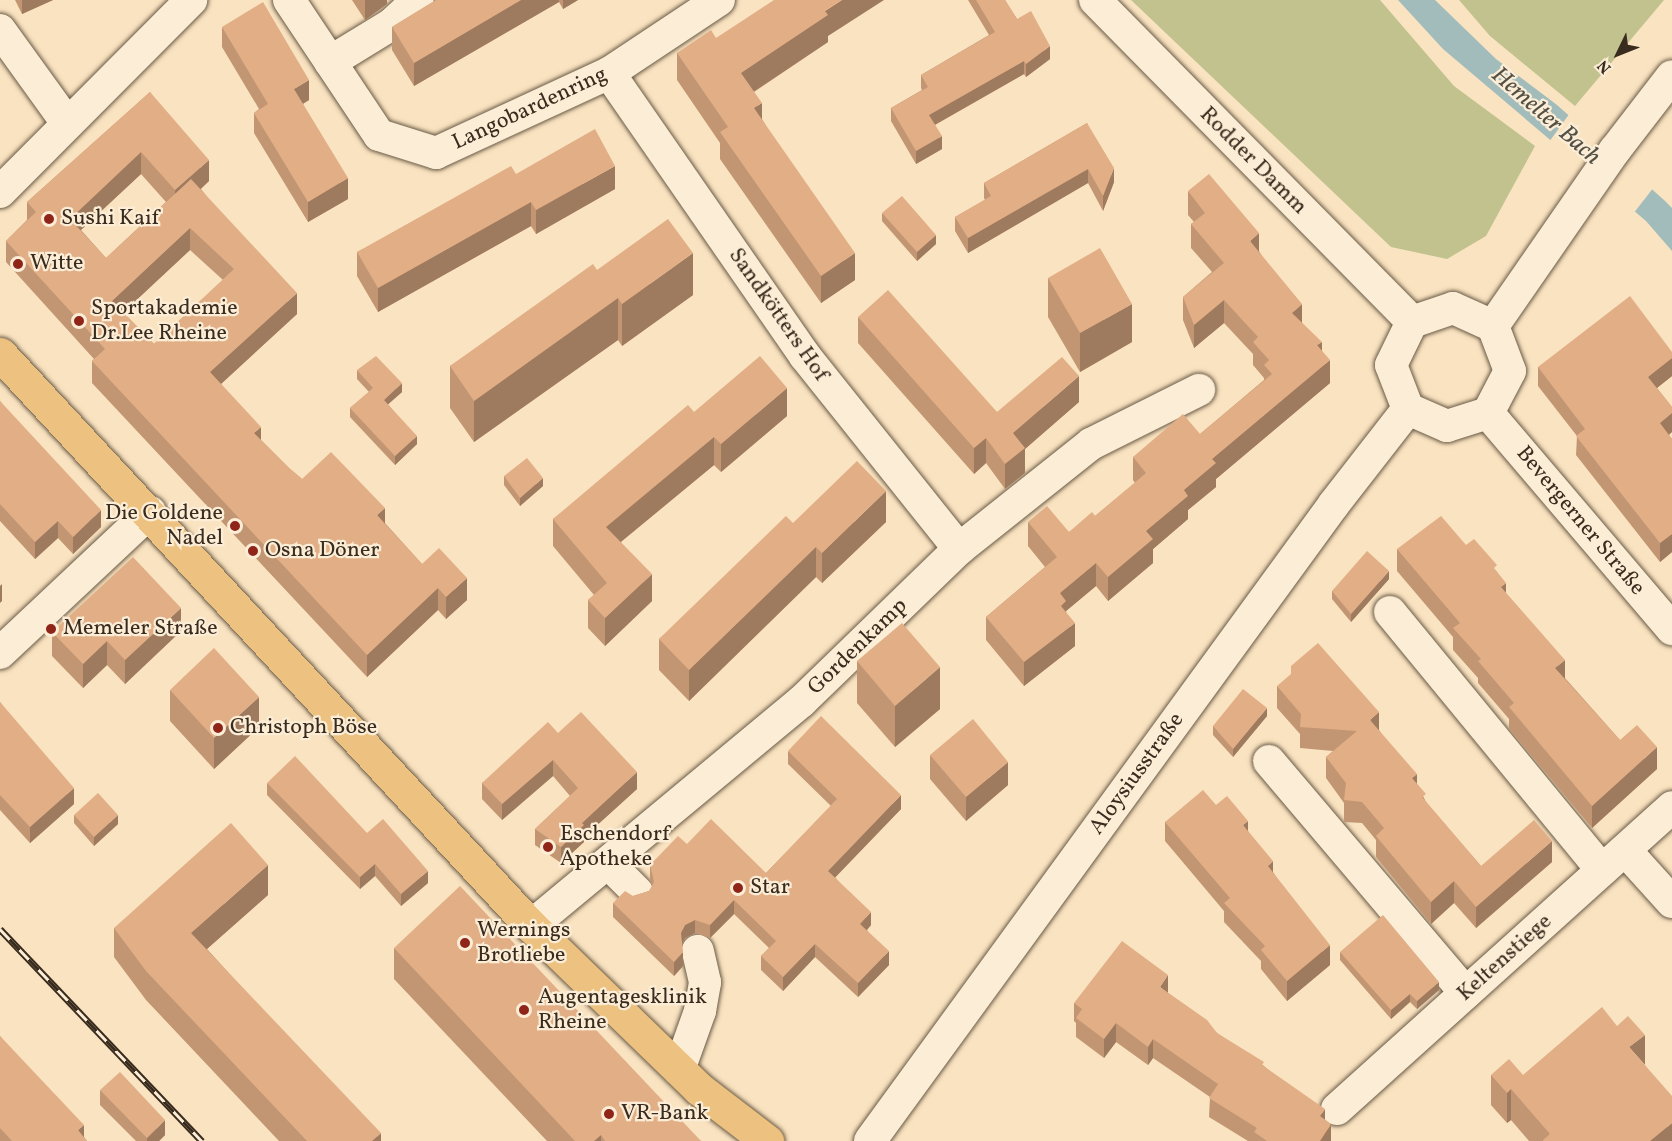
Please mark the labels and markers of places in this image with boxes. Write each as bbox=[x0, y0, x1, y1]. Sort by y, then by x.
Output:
place label: Sushi Kaif bbox=[61, 206, 159, 232]
marker: Sushi Kaif bbox=[42, 212, 56, 226]
place label: Witte bbox=[30, 251, 83, 277]
marker: Witte bbox=[11, 257, 25, 271]
place label: Sportakademie Dr.Lee Rheine bbox=[91, 295, 238, 346]
marker: Sportakademie Dr.Lee Rheine bbox=[72, 314, 86, 328]
place label: Die Goldene Nadel bbox=[105, 500, 223, 552]
marker: Die Goldene Nadel bbox=[228, 519, 242, 533]
place label: Osna Döner bbox=[265, 538, 380, 564]
marker: Osna Döner bbox=[246, 544, 260, 558]
place label: Memeler Straße bbox=[63, 616, 218, 642]
marker: Memeler Straße bbox=[44, 622, 58, 636]
place label: Christoph Böse bbox=[230, 715, 377, 741]
marker: Christoph Böse bbox=[211, 721, 225, 735]
place label: Eschendorf Apotheke bbox=[560, 821, 669, 872]
marker: Eschendorf Apotheke bbox=[541, 840, 555, 854]
place label: Star bbox=[750, 875, 790, 901]
marker: Star bbox=[731, 881, 745, 895]
place label: Wernings Brotliebe bbox=[477, 917, 570, 968]
marker: Wernings Brotliebe bbox=[458, 936, 472, 950]
place label: Augentagesklinik Rheine bbox=[538, 984, 707, 1036]
marker: Augentagesklinik Rheine bbox=[515, 1001, 533, 1019]
place label: VR-Bank bbox=[621, 1101, 709, 1127]
marker: VR-Bank bbox=[602, 1107, 616, 1121]

